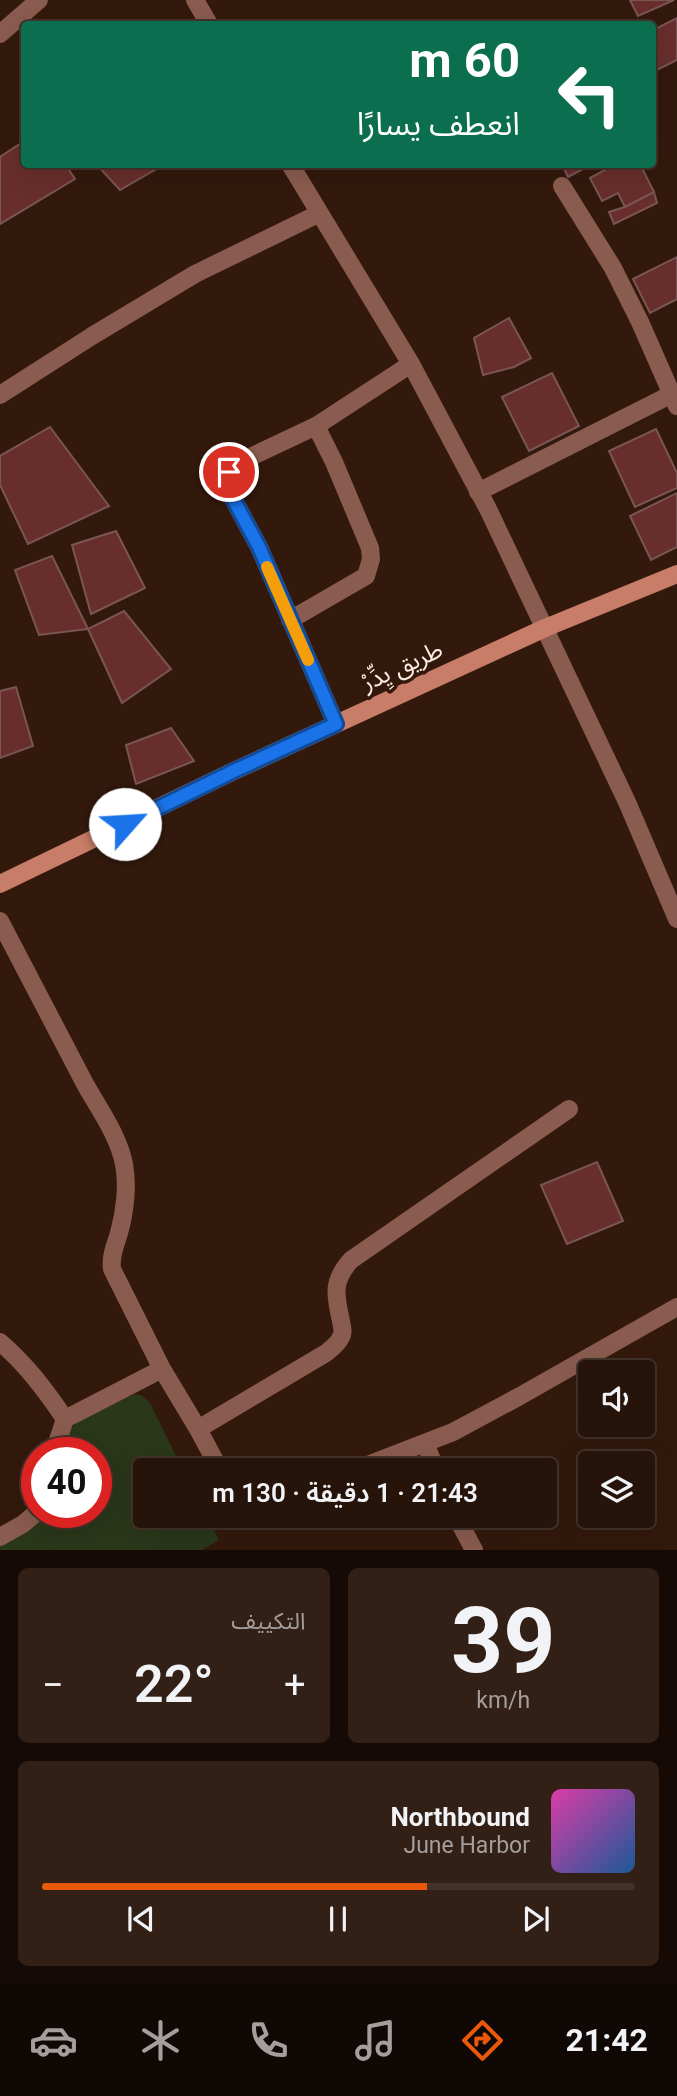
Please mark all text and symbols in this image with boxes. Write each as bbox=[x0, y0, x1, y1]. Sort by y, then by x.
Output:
text: 60 m bbox=[409, 32, 520, 89]
icon: left bbox=[544, 49, 635, 140]
text: انعطف يسارًا bbox=[357, 105, 520, 143]
pin bbox=[199, 442, 259, 502]
icon: arrive bbox=[210, 453, 248, 491]
street label: طريق يِدِّرْ bbox=[355, 633, 449, 701]
position arrow bbox=[88, 787, 162, 861]
map controls bbox=[578, 1360, 655, 1528]
button: sound bbox=[578, 1360, 655, 1437]
speed limit sign: 40 bbox=[21, 1437, 112, 1528]
button: layers bbox=[578, 1451, 655, 1528]
text: 21:43 · 1 دقيقة · 130 m bbox=[212, 1478, 478, 1508]
text: 39 bbox=[451, 1588, 555, 1694]
text: التكييف bbox=[231, 1608, 306, 1635]
text: 22° bbox=[134, 1654, 214, 1715]
text: − bbox=[42, 1663, 64, 1707]
text: + bbox=[284, 1663, 305, 1707]
text: km/h bbox=[476, 1687, 530, 1714]
text: Northbound bbox=[390, 1802, 530, 1832]
text: June Harbor bbox=[403, 1832, 530, 1859]
icon: previous bbox=[122, 1900, 160, 1938]
icon: pause bbox=[319, 1900, 357, 1938]
icon: next bbox=[517, 1900, 555, 1938]
icon: car bbox=[29, 2016, 78, 2065]
icon: climate bbox=[136, 2016, 185, 2065]
icon: phone bbox=[244, 2016, 293, 2065]
icon: music bbox=[351, 2016, 400, 2065]
icon: directions bbox=[458, 2016, 507, 2065]
text: 21:42 bbox=[565, 2021, 648, 2059]

